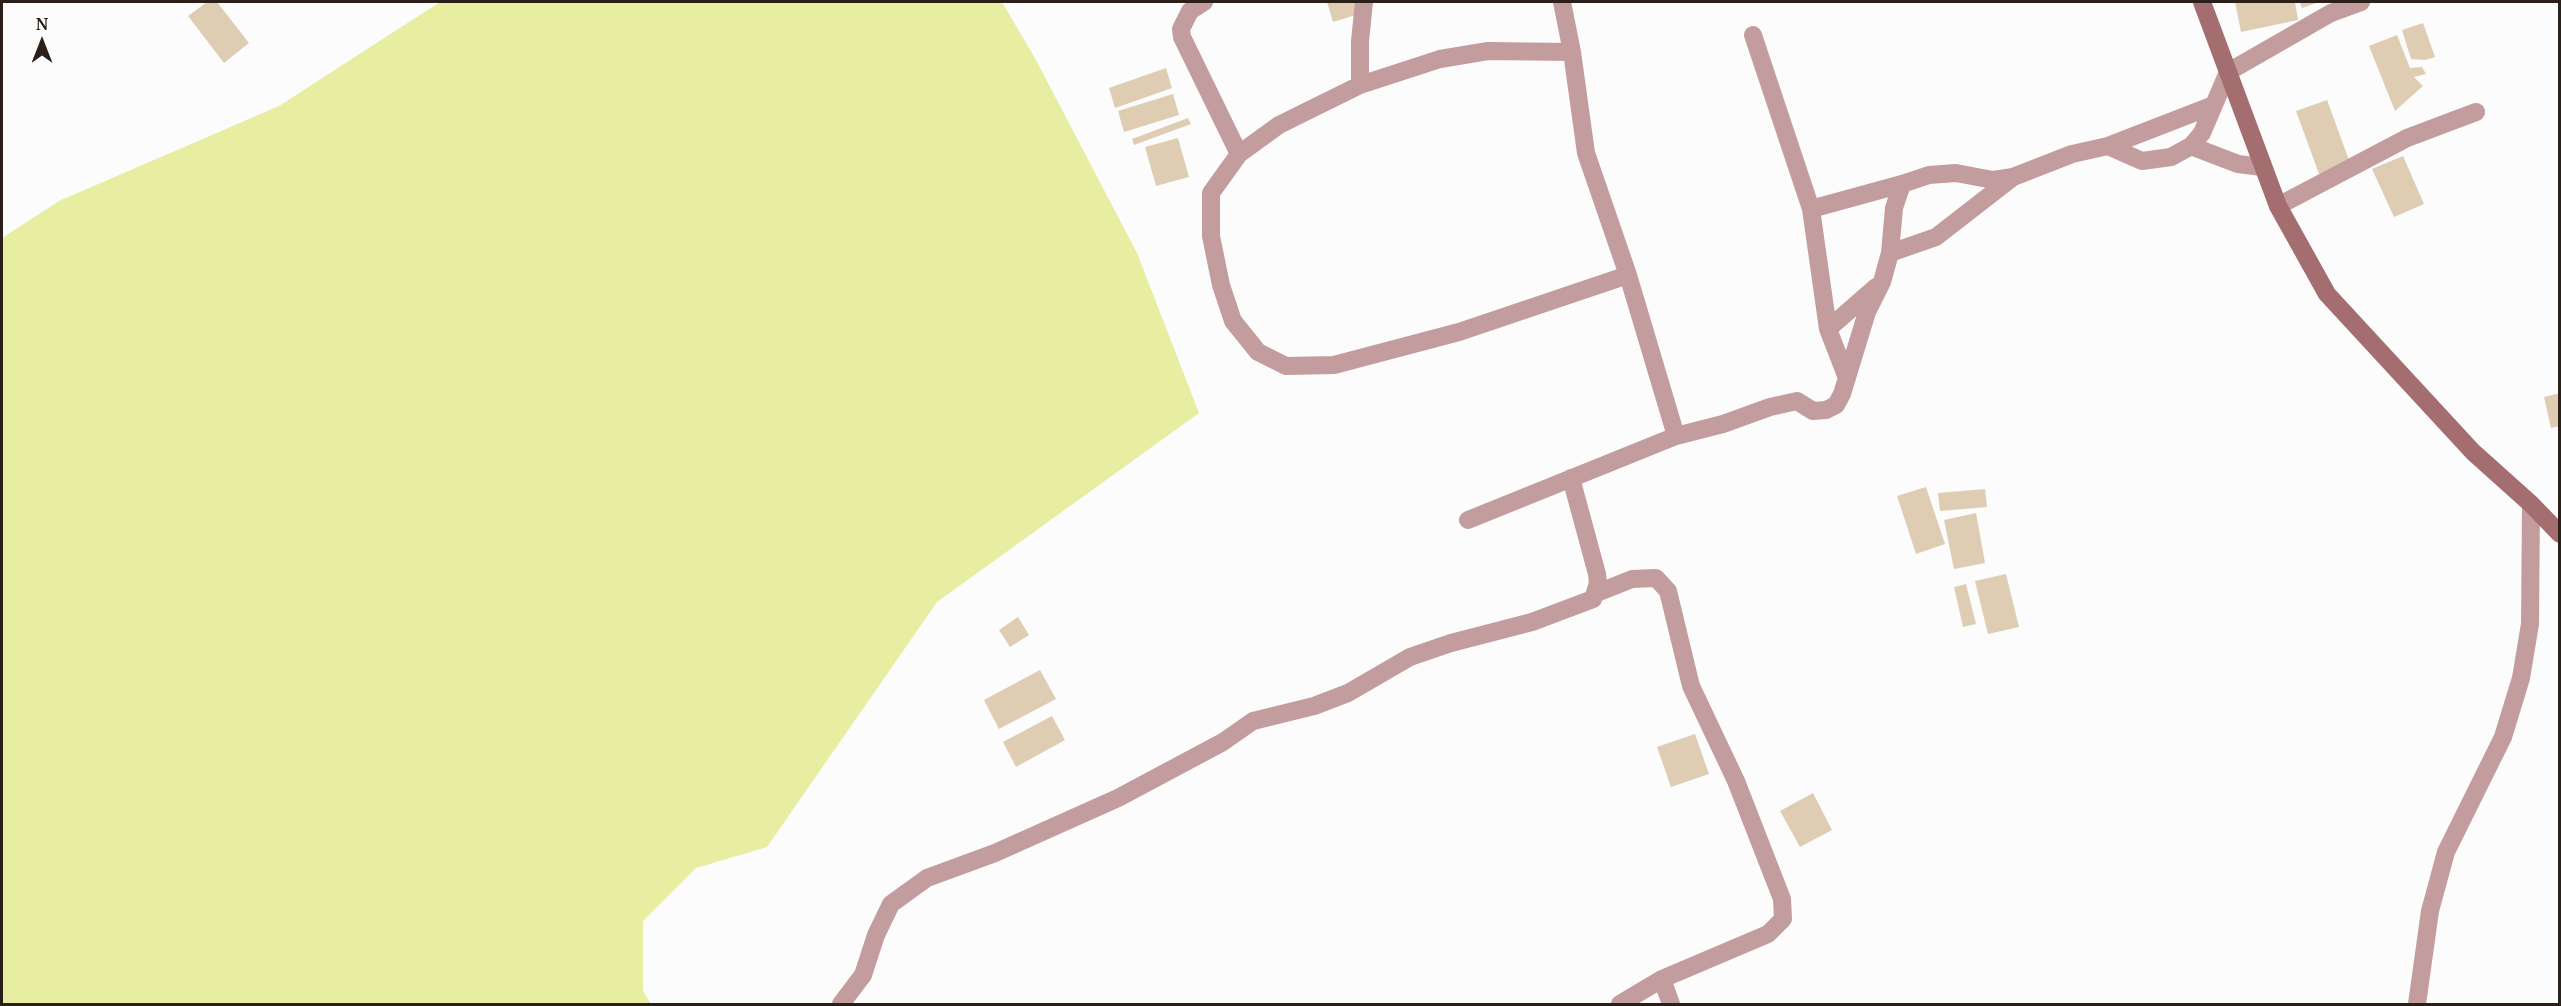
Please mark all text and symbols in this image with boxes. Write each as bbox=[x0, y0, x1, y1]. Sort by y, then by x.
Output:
north arrow bbox=[12, 12, 72, 72]
text: N bbox=[36, 13, 48, 35]

